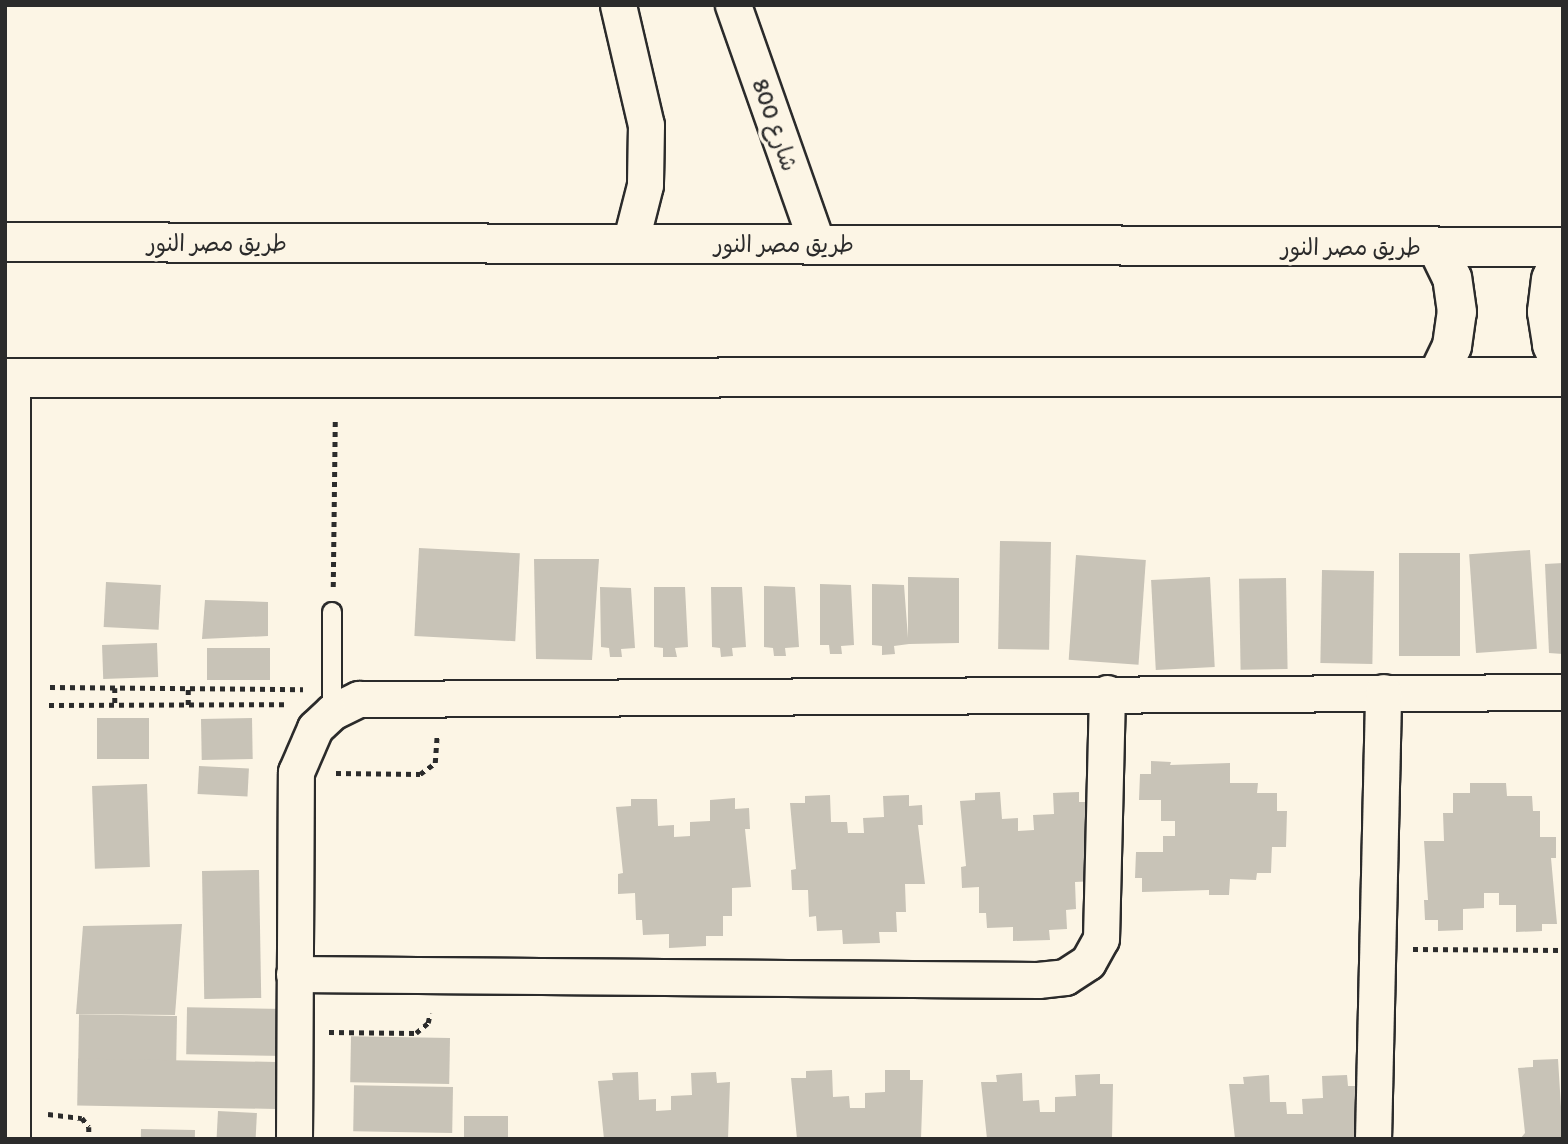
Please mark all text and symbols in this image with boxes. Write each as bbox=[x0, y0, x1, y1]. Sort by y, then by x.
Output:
street label: شارع 800 bbox=[746, 75, 804, 175]
street label: طريق مصر النور bbox=[147, 229, 287, 257]
street label: طريق مصر النور bbox=[714, 230, 854, 258]
street label: طريق مصر النور bbox=[1281, 233, 1421, 261]

